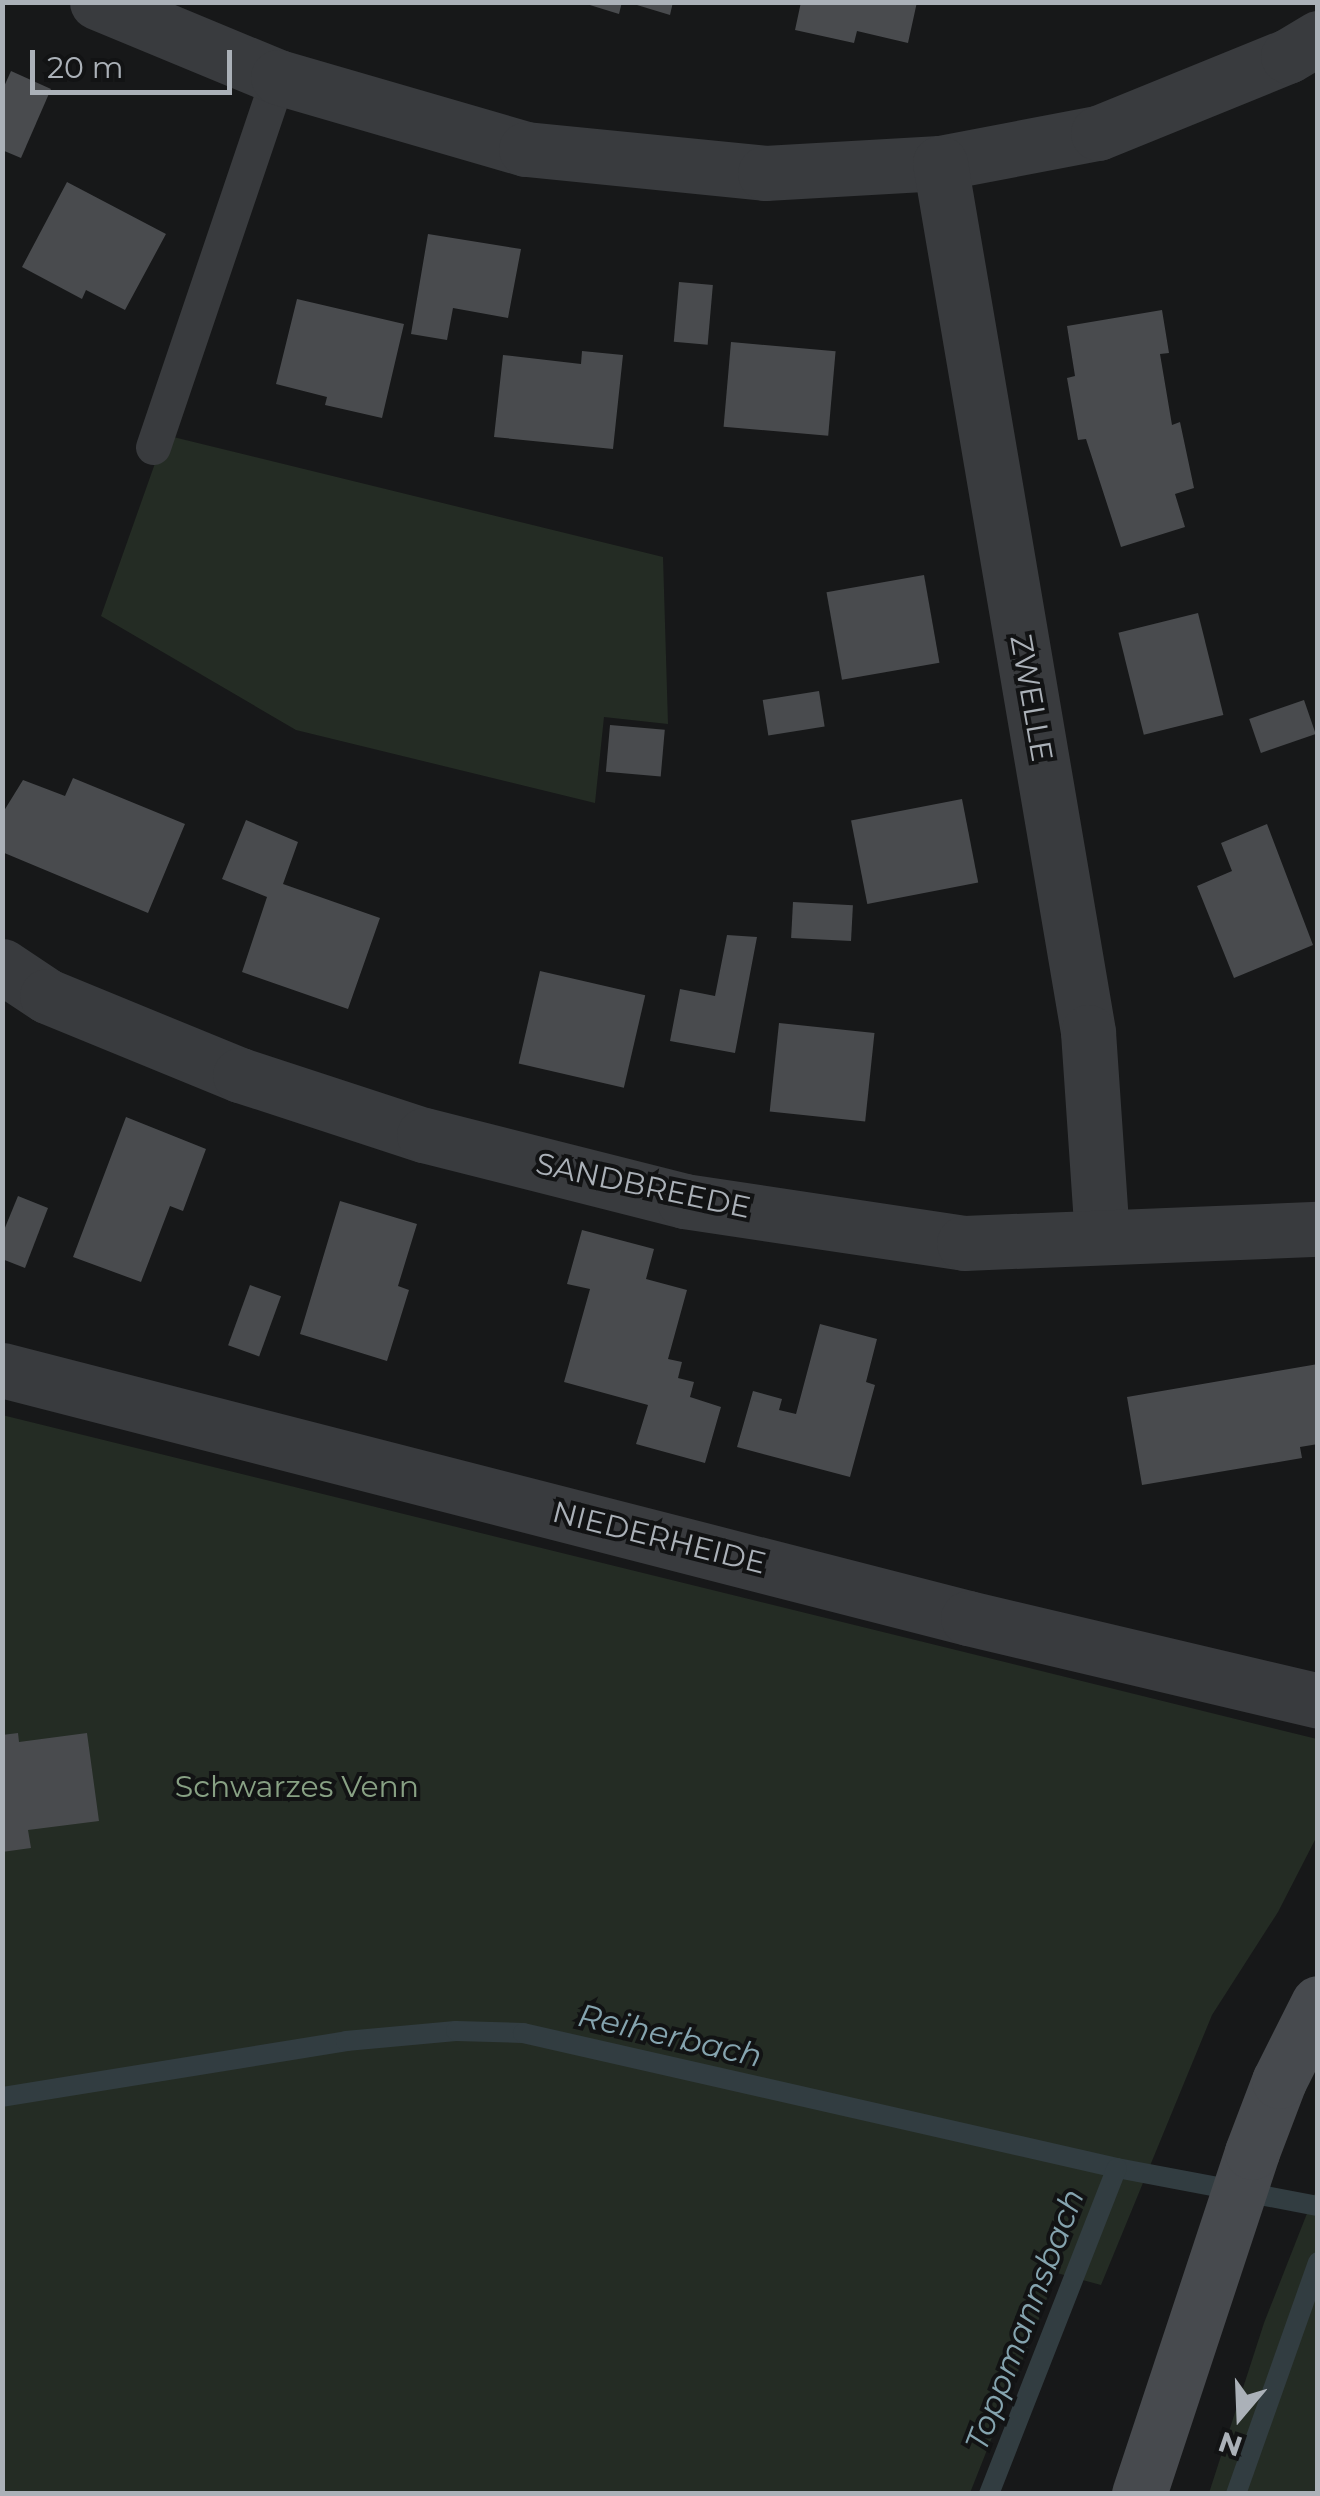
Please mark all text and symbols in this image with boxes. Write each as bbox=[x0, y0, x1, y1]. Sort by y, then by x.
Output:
scale bar bbox=[35, 30, 238, 92]
text: 20 m bbox=[47, 49, 124, 86]
street label: ZWELLE bbox=[1002, 632, 1060, 764]
street label: SANDBREEDE bbox=[532, 1146, 754, 1226]
street label: NIEDERHEIDE bbox=[549, 1494, 769, 1582]
park label: Schwarzes Venn bbox=[175, 1769, 419, 1805]
water label: Reiherbach bbox=[574, 1996, 766, 2076]
water label: Toppmannsbach bbox=[957, 2184, 1093, 2456]
north arrow bbox=[1190, 2366, 1290, 2466]
text: N bbox=[1214, 2425, 1246, 2464]

